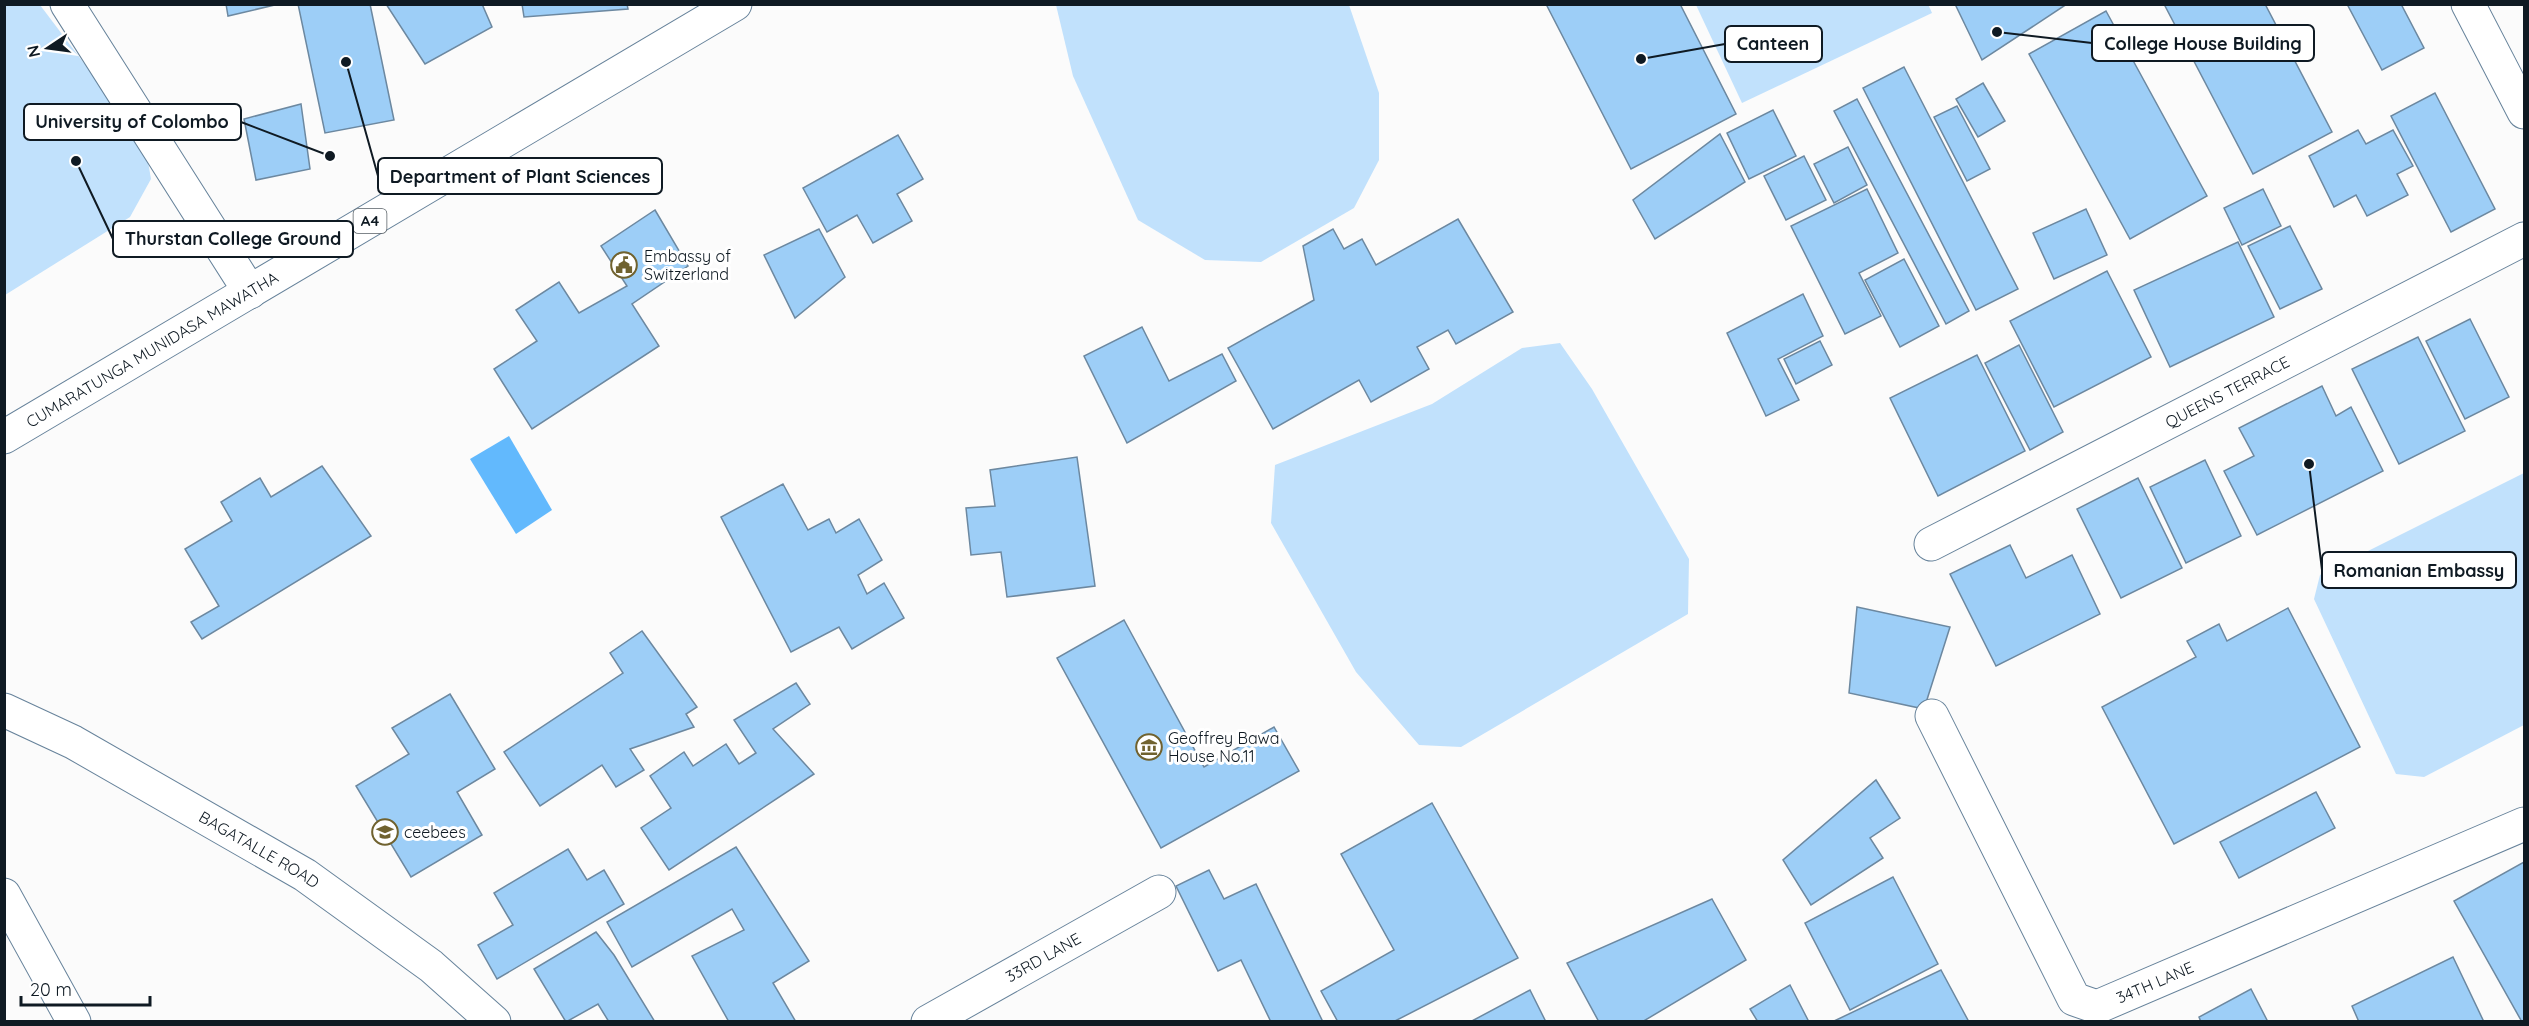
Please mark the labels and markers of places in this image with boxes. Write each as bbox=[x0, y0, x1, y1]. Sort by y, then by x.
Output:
callout: College House Building bbox=[2092, 25, 2314, 61]
callout: Canteen bbox=[1725, 26, 1822, 62]
callout: University of Colombo bbox=[24, 104, 241, 140]
callout: Department of Plant Sciences bbox=[378, 158, 662, 194]
callout: Thurstan College Ground bbox=[113, 221, 353, 257]
place label: Embassy of Switzerland bbox=[644, 246, 731, 284]
public building icon: Embassy of Switzerland bbox=[609, 250, 639, 280]
callout: Romanian Embassy bbox=[2322, 552, 2516, 588]
place label: Geoffrey Bawa House No.11 bbox=[1168, 728, 1279, 766]
museum icon: Geoffrey Bawa House No.11 bbox=[1134, 732, 1164, 762]
school or university icon: ceebees bbox=[370, 817, 400, 847]
place label: ceebees bbox=[404, 822, 466, 842]

